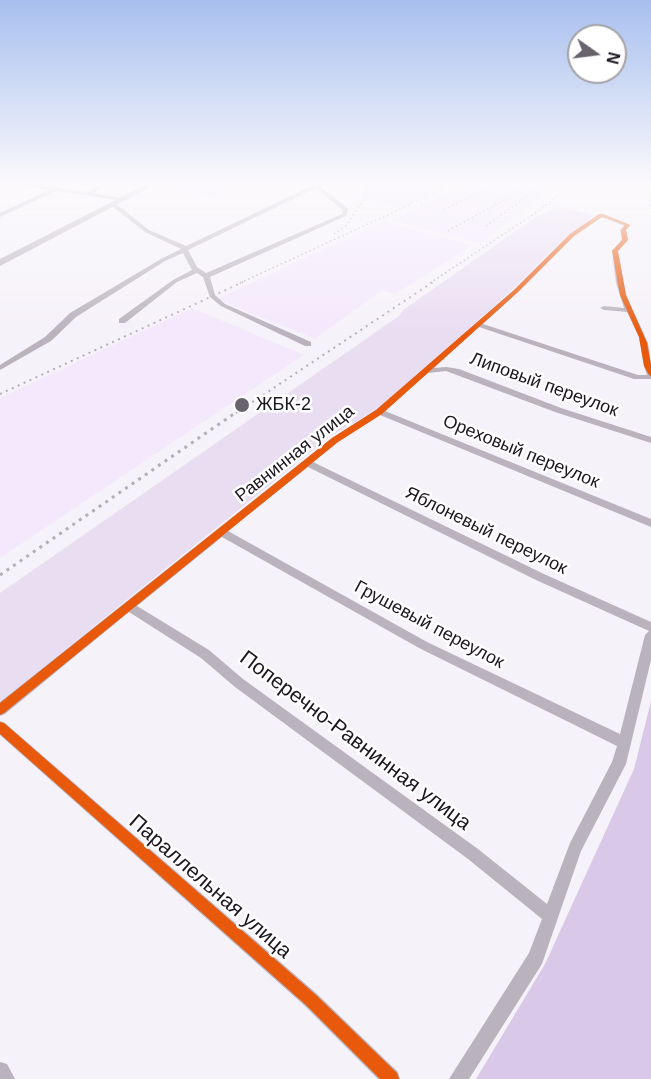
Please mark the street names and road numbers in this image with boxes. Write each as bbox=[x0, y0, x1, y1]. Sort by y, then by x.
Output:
street label: Липовый переулок bbox=[467, 348, 621, 422]
street label: Равнинная улица bbox=[231, 401, 359, 507]
street label: Ореховый переулок bbox=[440, 411, 602, 493]
street label: Яблоневый переулок bbox=[401, 482, 571, 580]
street label: Грушевый переулок bbox=[351, 576, 507, 674]
street label: Поперечно-Равнинная улица bbox=[234, 646, 476, 836]
street label: Параллельная улица bbox=[124, 810, 296, 964]

